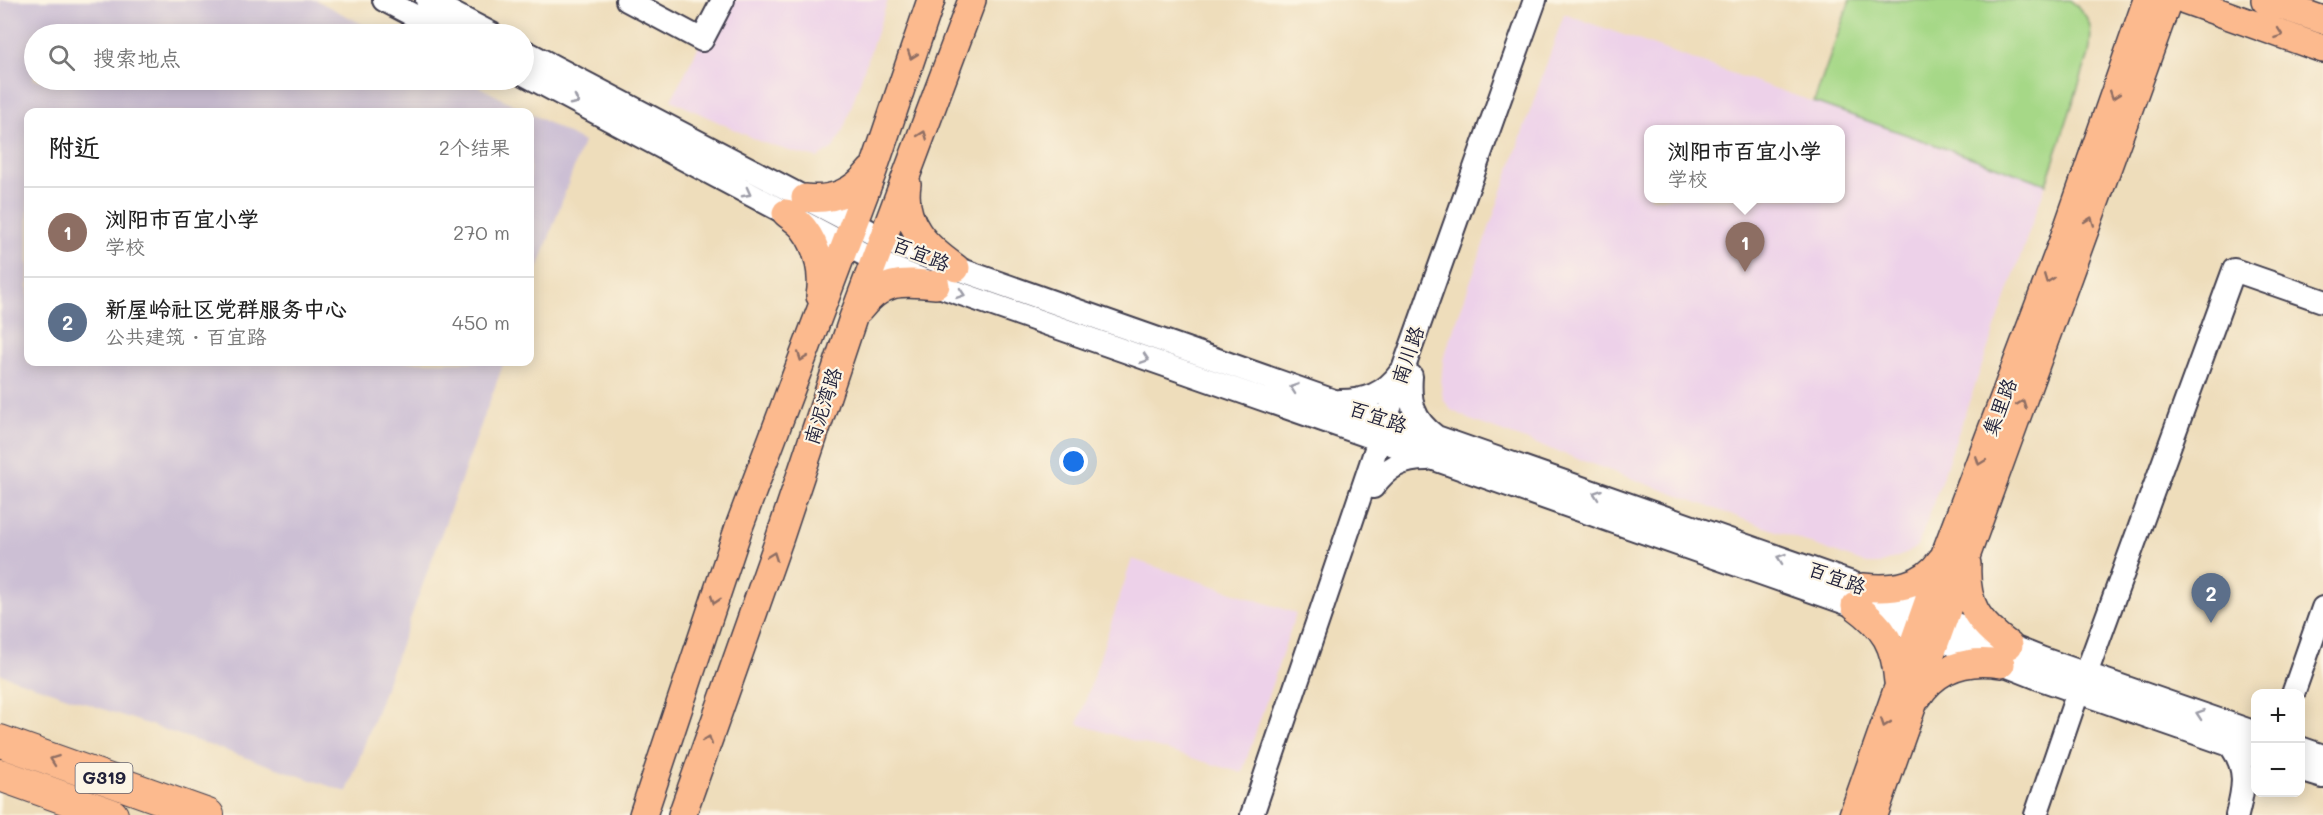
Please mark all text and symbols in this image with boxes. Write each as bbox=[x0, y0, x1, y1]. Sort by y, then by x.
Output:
search box bbox=[24, 24, 534, 90]
one-way arrow bbox=[2274, 26, 2284, 39]
icon: search bbox=[45, 41, 78, 74]
text: 搜索地点 bbox=[93, 43, 181, 72]
one-way arrow bbox=[907, 49, 919, 60]
one-way arrow bbox=[2108, 89, 2121, 100]
one-way arrow bbox=[569, 94, 580, 105]
popup bbox=[1644, 125, 1845, 203]
text: 附近 bbox=[48, 130, 100, 164]
one-way arrow bbox=[915, 130, 928, 141]
text: 2个结果 bbox=[439, 134, 510, 160]
text: 浏阳市百宜小学 bbox=[1667, 136, 1822, 165]
text: 学校 bbox=[1667, 165, 1707, 191]
one-way arrow bbox=[741, 186, 752, 197]
text: 浏阳市百宜小学 bbox=[105, 204, 259, 233]
one-way arrow bbox=[2082, 216, 2095, 227]
text: 1 bbox=[63, 219, 72, 245]
text: 270 m bbox=[453, 219, 510, 245]
pin: 1 bbox=[1726, 222, 1764, 272]
street label: 百宜路 bbox=[889, 230, 955, 277]
text: 学校 bbox=[105, 233, 145, 259]
one-way arrow bbox=[2043, 273, 2056, 283]
one-way arrow bbox=[955, 287, 966, 300]
text: 新屋岭社区党群服务中心 bbox=[105, 294, 347, 323]
text: 2 bbox=[62, 309, 73, 335]
text: 450 m bbox=[452, 309, 510, 335]
street label: 南川路 bbox=[1385, 321, 1429, 387]
text: 公共建筑 · 百宜路 bbox=[105, 323, 267, 349]
one-way arrow bbox=[796, 351, 809, 362]
one-way arrow bbox=[1139, 351, 1150, 364]
street label: 南泥湾路 bbox=[797, 363, 847, 448]
street label: 集里路 bbox=[1976, 373, 2022, 439]
one-way arrow bbox=[1289, 382, 1300, 395]
street label: 百宜路 bbox=[1346, 394, 1412, 438]
one-way arrow bbox=[2015, 399, 2027, 410]
your location bbox=[1059, 447, 1088, 476]
one-way arrow bbox=[1974, 455, 1987, 466]
one-way arrow bbox=[1592, 488, 1603, 501]
one-way arrow bbox=[766, 551, 779, 562]
one-way arrow bbox=[1776, 553, 1787, 566]
street label: 百宜路 bbox=[1805, 555, 1871, 600]
pin: 2 bbox=[2192, 574, 2230, 623]
one-way arrow bbox=[709, 594, 722, 605]
map controls bbox=[2251, 689, 2305, 797]
button: + bbox=[2251, 689, 2305, 743]
one-way arrow bbox=[2195, 708, 2206, 721]
one-way arrow bbox=[1879, 717, 1892, 728]
one-way arrow bbox=[701, 735, 714, 746]
button: − bbox=[2251, 743, 2305, 797]
one-way arrow bbox=[49, 755, 60, 768]
road number: G319 bbox=[76, 763, 132, 793]

